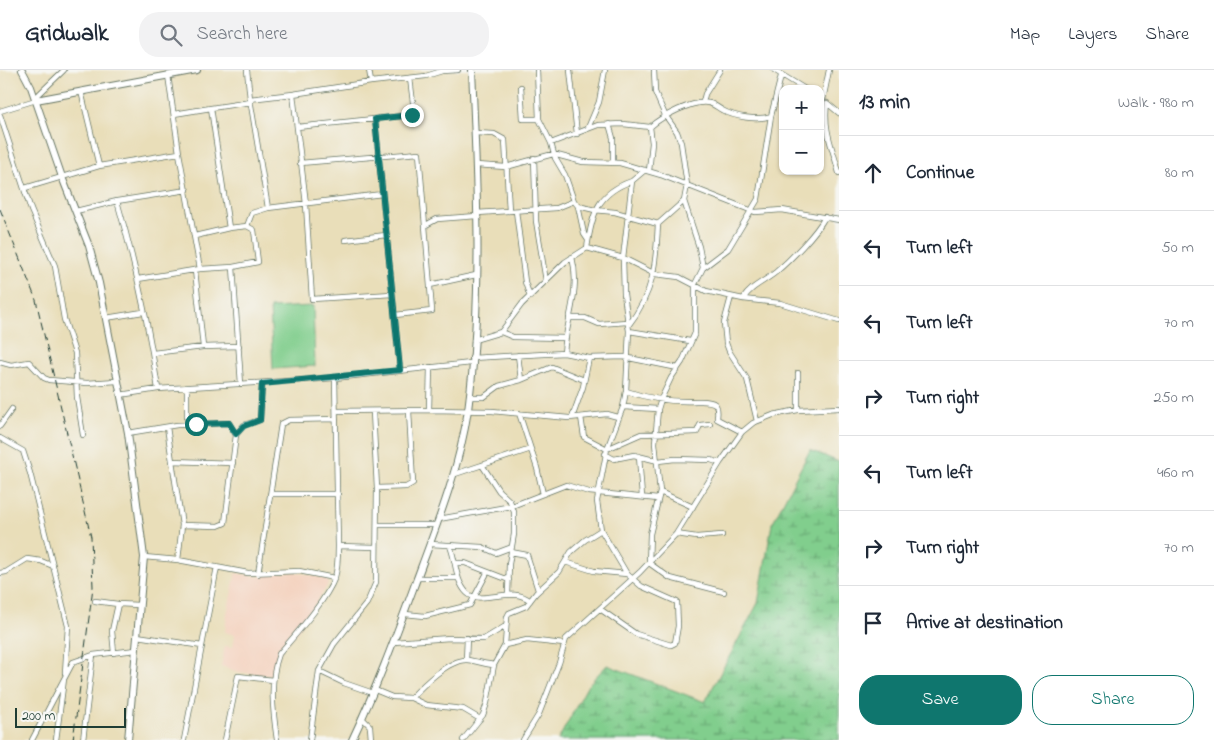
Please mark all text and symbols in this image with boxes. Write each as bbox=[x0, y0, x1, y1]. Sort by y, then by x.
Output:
search box bbox=[139, 12, 489, 57]
text: Gridwalk bbox=[25, 17, 109, 52]
icon: search bbox=[157, 21, 185, 49]
text: Search here bbox=[197, 21, 288, 48]
text: Map bbox=[1010, 22, 1040, 48]
text: Layers bbox=[1068, 22, 1118, 48]
text: Share bbox=[1146, 22, 1189, 48]
map controls bbox=[779, 85, 824, 175]
button: + bbox=[779, 85, 824, 130]
text: 13 min bbox=[859, 88, 910, 118]
text: Walk · 980 m bbox=[1118, 91, 1194, 115]
route end bbox=[401, 104, 424, 127]
button: − bbox=[779, 130, 824, 175]
icon: ahead bbox=[859, 159, 887, 187]
text: Continue bbox=[906, 160, 974, 187]
text: 80 m bbox=[1165, 161, 1194, 185]
icon: left bbox=[859, 234, 887, 262]
text: Turn left bbox=[906, 235, 973, 262]
text: 50 m bbox=[1162, 236, 1194, 260]
icon: left bbox=[859, 309, 887, 337]
text: Turn left bbox=[906, 310, 973, 337]
text: 70 m bbox=[1164, 311, 1194, 335]
icon: right bbox=[859, 384, 887, 412]
text: Turn right bbox=[906, 385, 979, 412]
text: 250 m bbox=[1154, 386, 1194, 410]
route start bbox=[185, 413, 208, 436]
icon: left bbox=[859, 459, 887, 487]
text: Turn left bbox=[906, 460, 973, 487]
text: 460 m bbox=[1157, 461, 1194, 485]
icon: right bbox=[859, 534, 887, 562]
text: Turn right bbox=[906, 535, 979, 562]
text: 70 m bbox=[1164, 536, 1194, 560]
icon: arrive bbox=[859, 609, 887, 637]
text: Arrive at destination bbox=[906, 610, 1063, 637]
button: Save bbox=[859, 675, 1022, 725]
button: Share bbox=[1032, 675, 1194, 725]
scale bar bbox=[15, 705, 126, 728]
text: 200 m bbox=[22, 706, 55, 727]

